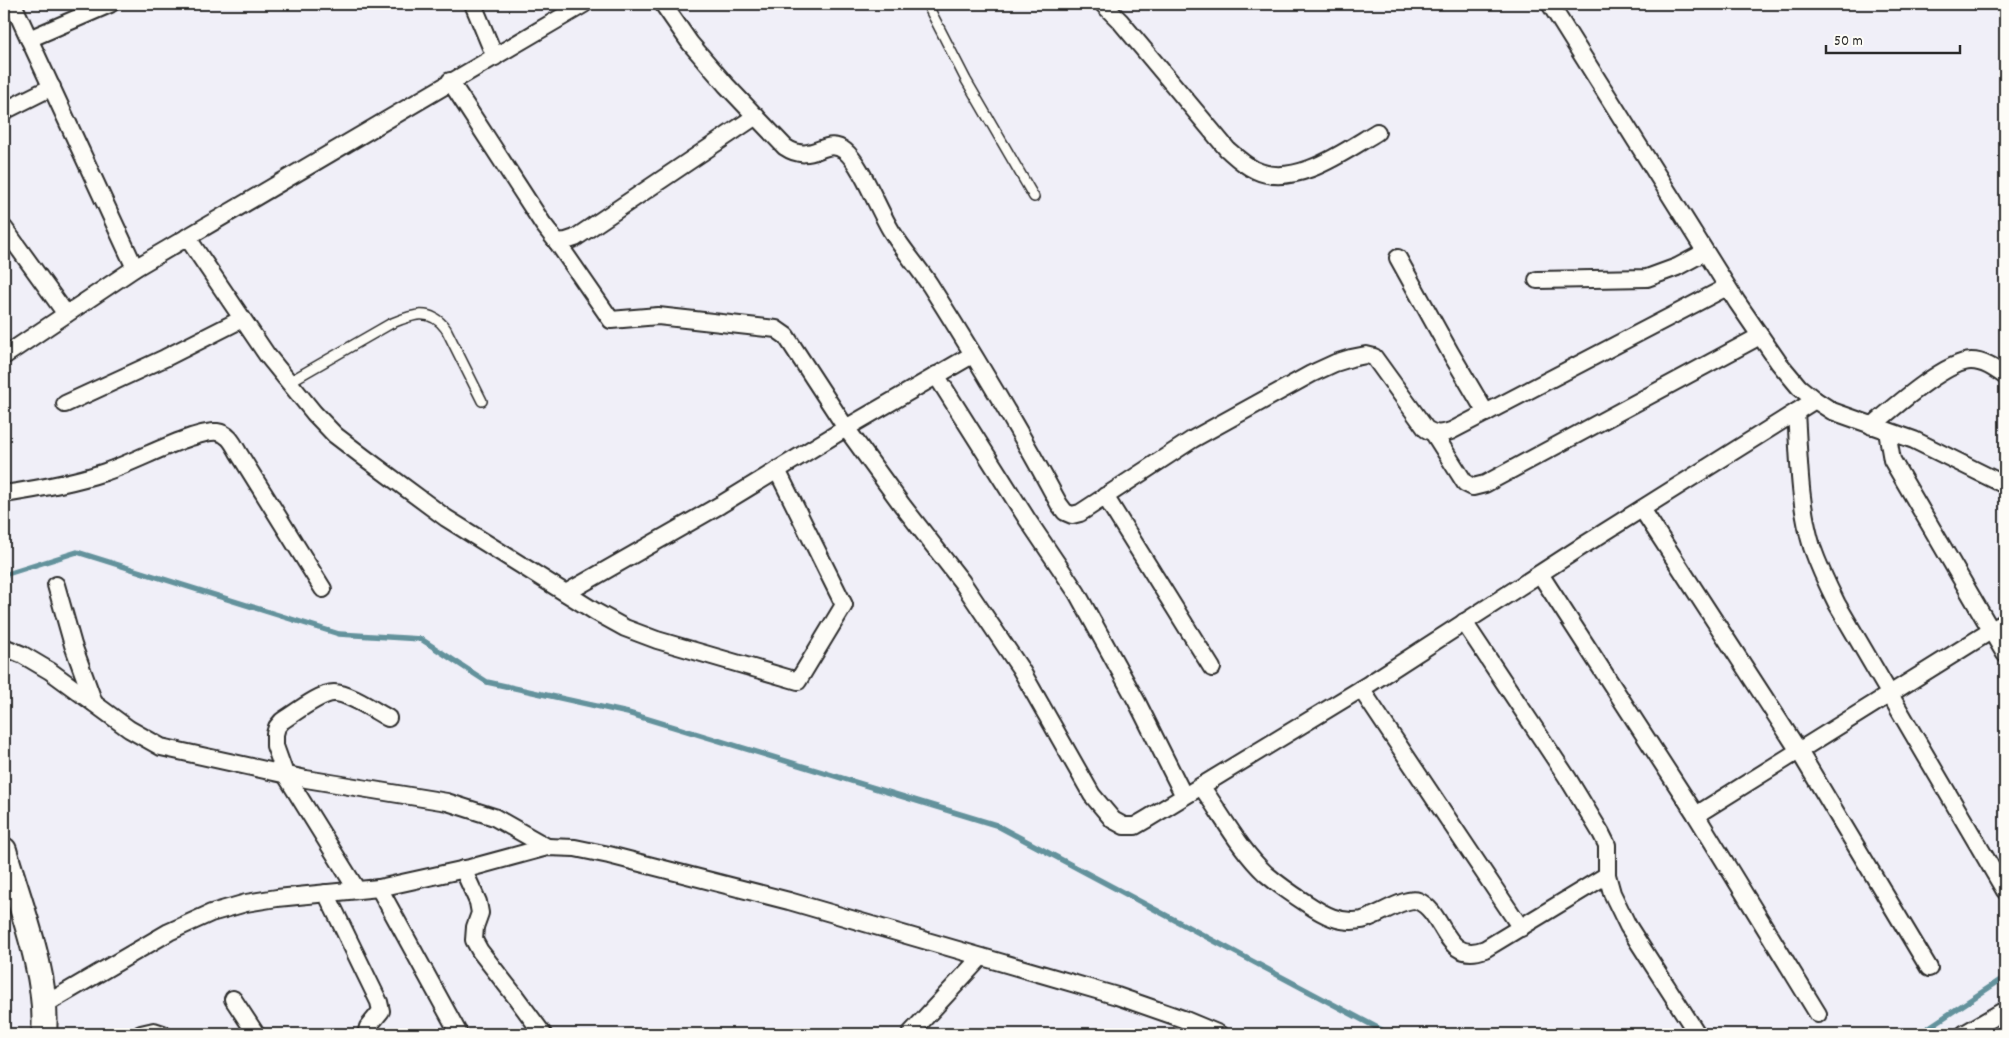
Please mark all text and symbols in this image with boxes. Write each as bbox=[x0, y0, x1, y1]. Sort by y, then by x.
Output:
scale bar bbox=[1826, 22, 1960, 54]
text: 50 m bbox=[1834, 31, 1863, 53]

